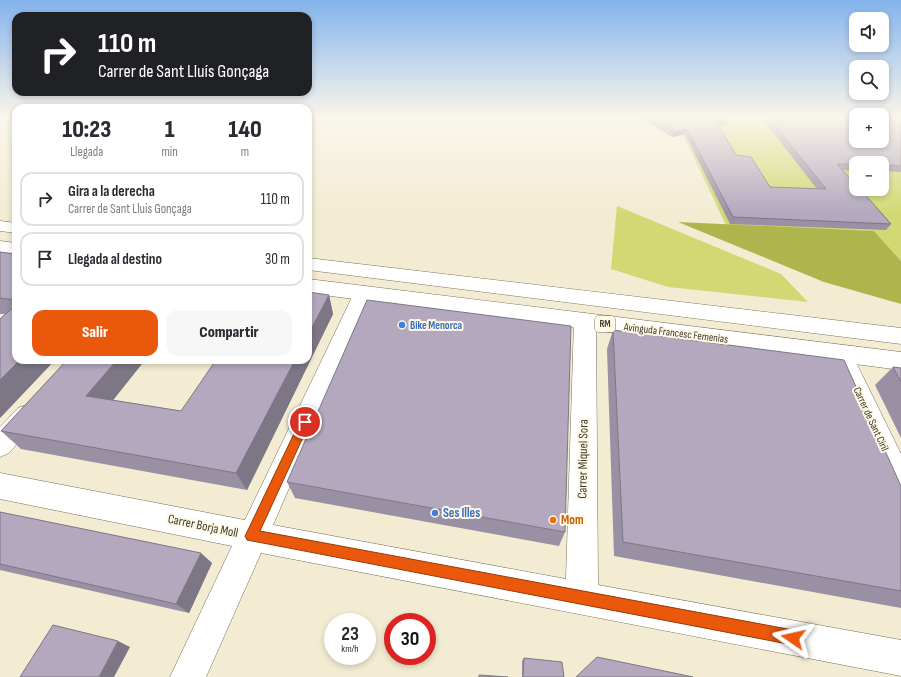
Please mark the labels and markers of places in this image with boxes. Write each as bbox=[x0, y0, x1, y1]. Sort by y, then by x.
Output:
place label: Bike Menorca bbox=[410, 319, 462, 332]
marker: Bike Menorca bbox=[397, 320, 407, 330]
pin bbox=[288, 405, 322, 439]
place label: Ses Illes bbox=[443, 505, 480, 521]
marker: Ses Illes bbox=[430, 508, 440, 518]
place label: Mom bbox=[561, 512, 584, 528]
marker: Mom bbox=[548, 515, 558, 525]

